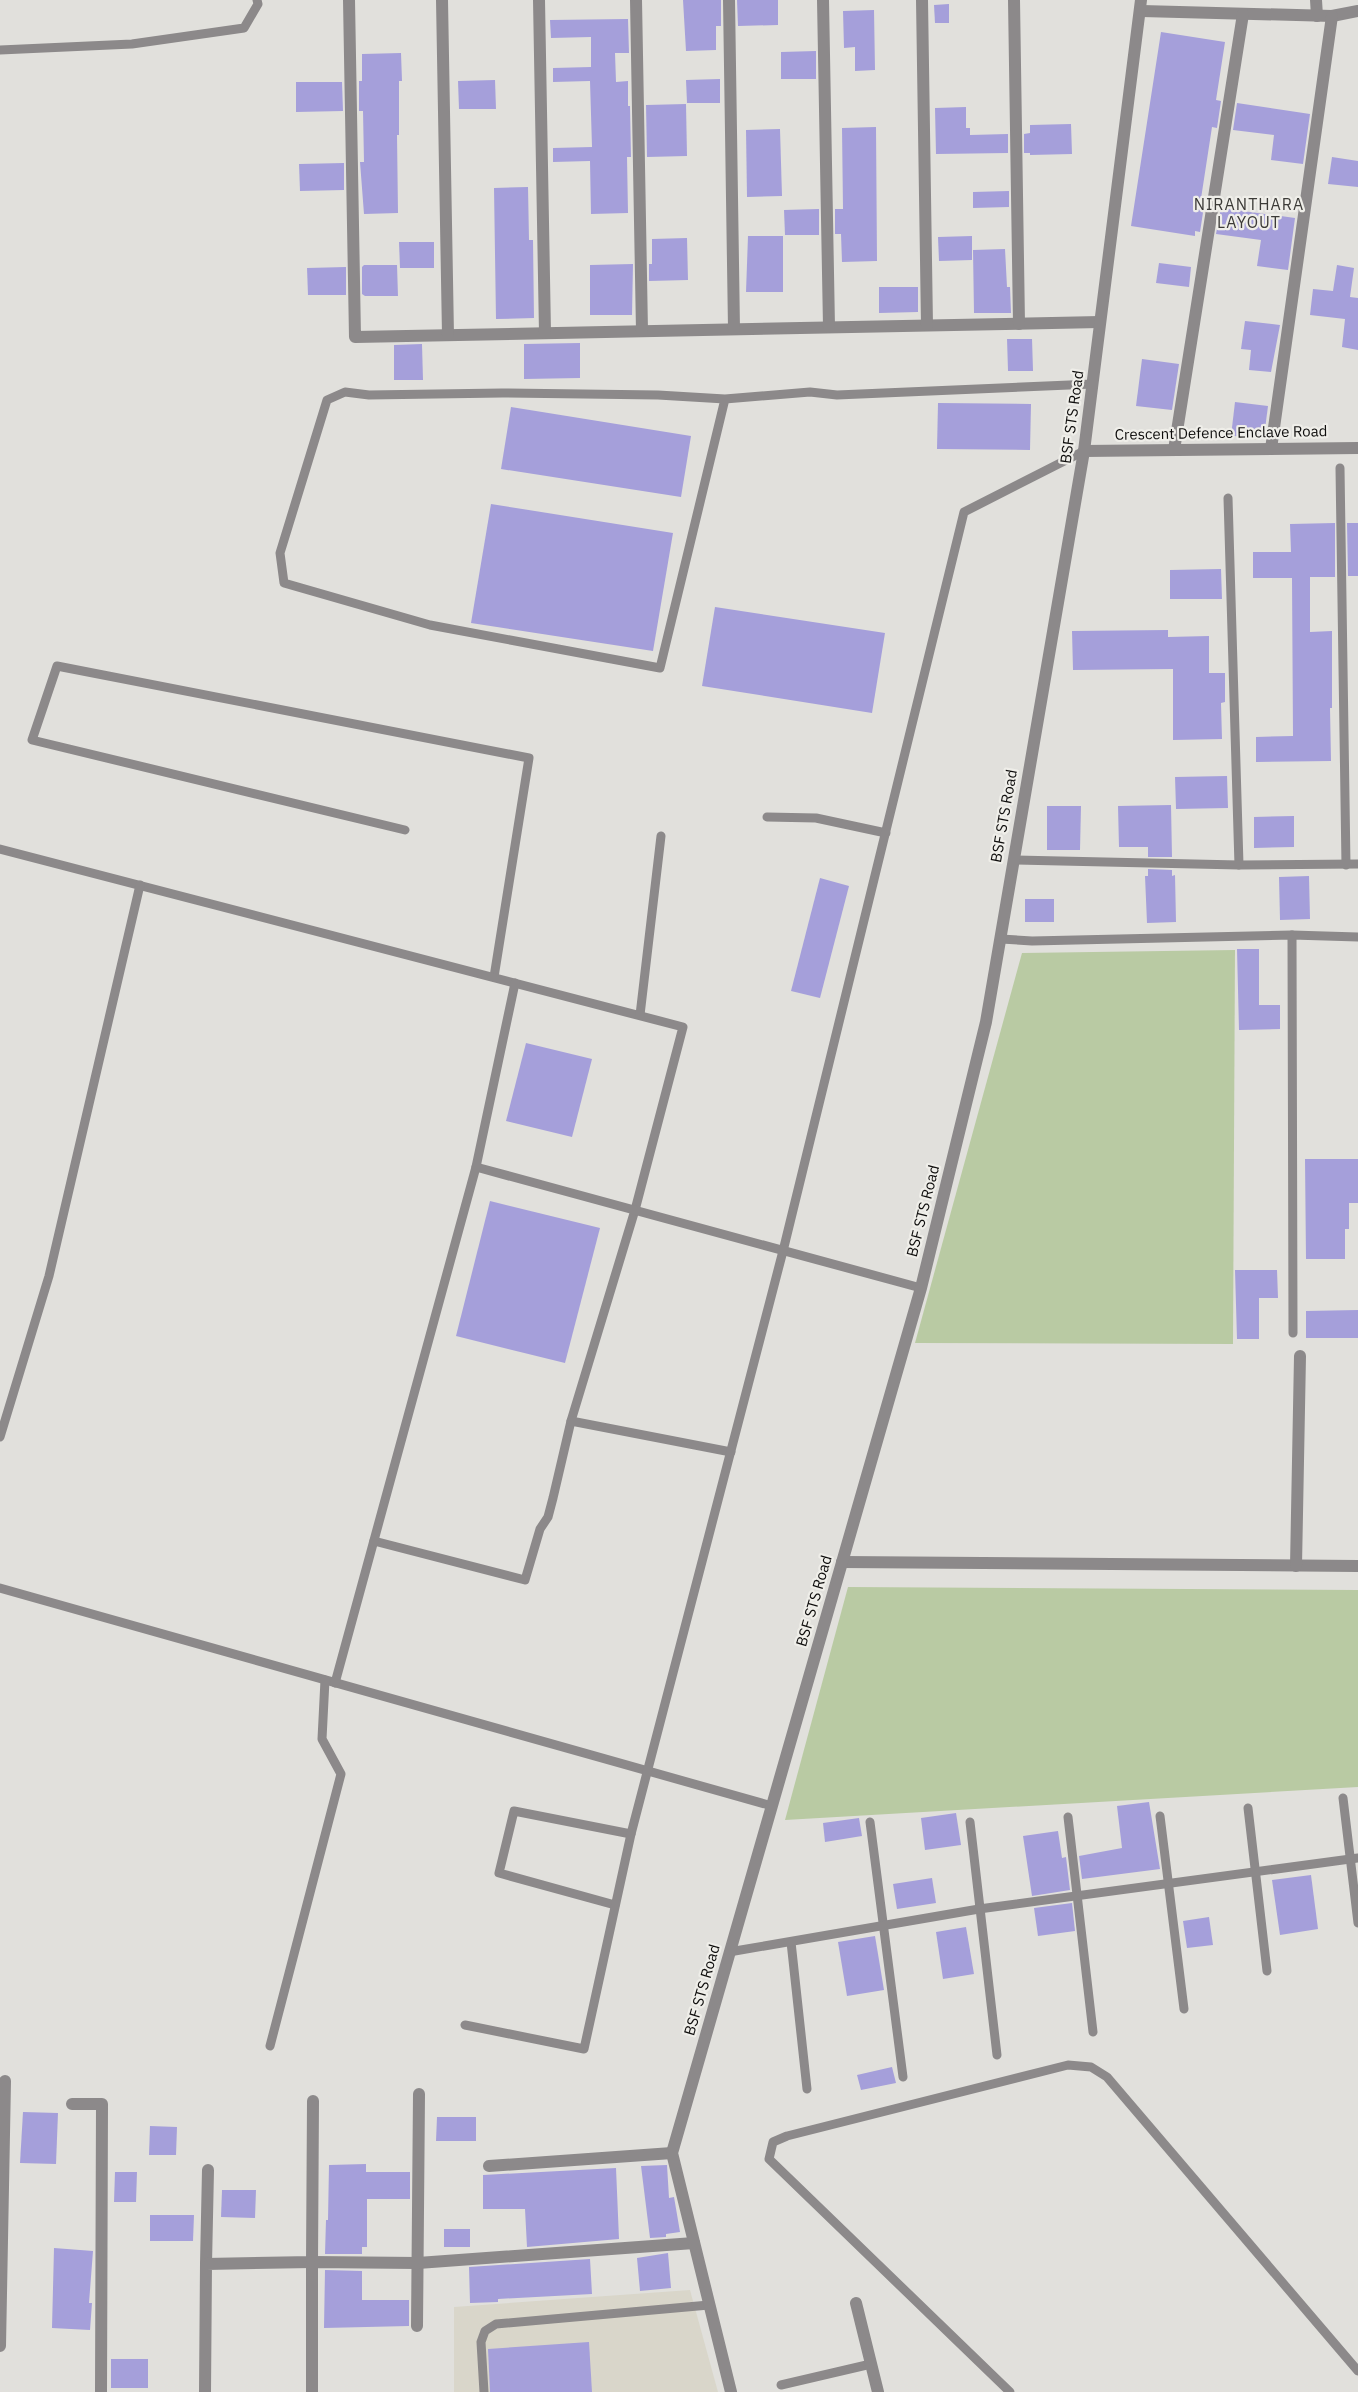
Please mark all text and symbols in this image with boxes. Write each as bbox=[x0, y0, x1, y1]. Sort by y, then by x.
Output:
district label: NIRANTHARA LAYOUT bbox=[1194, 194, 1304, 232]
street label: BSF STS Road bbox=[1056, 369, 1087, 465]
street label: Crescent Defence Enclave Road bbox=[1114, 421, 1327, 444]
street label: BSF STS Road bbox=[986, 768, 1021, 864]
street label: BSF STS Road bbox=[902, 1163, 943, 1259]
street label: BSF STS Road bbox=[791, 1553, 836, 1649]
street label: BSF STS Road bbox=[679, 1942, 724, 2038]

